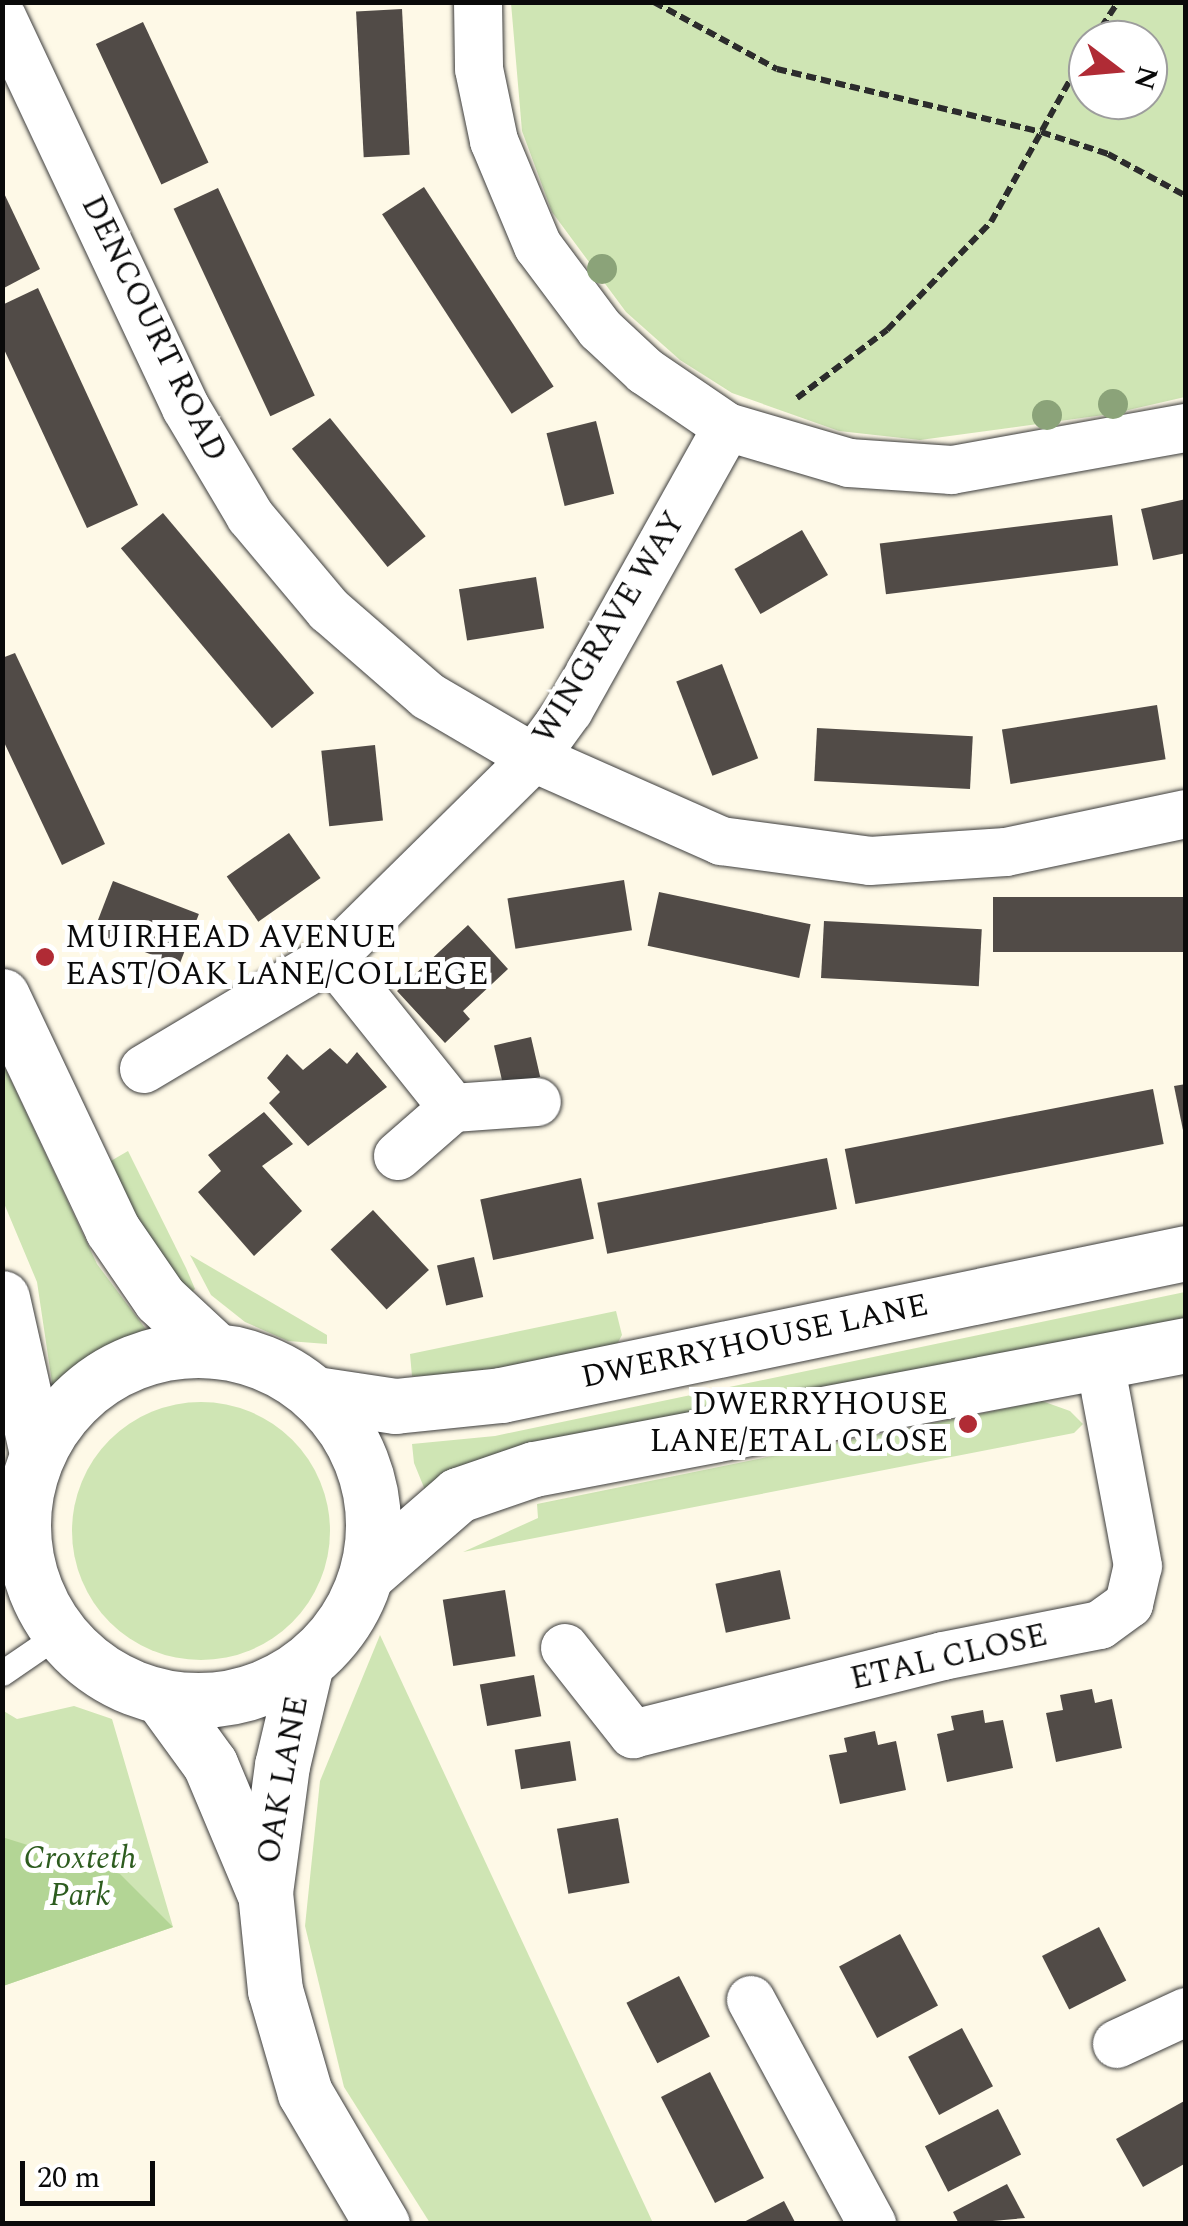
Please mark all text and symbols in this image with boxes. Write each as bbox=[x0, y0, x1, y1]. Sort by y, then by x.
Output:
north arrow bbox=[1068, 20, 1168, 120]
text: N bbox=[1122, 61, 1169, 95]
street label: DENCOURT ROAD bbox=[72, 190, 234, 468]
street label: WINGRAVE WAY bbox=[526, 505, 694, 751]
place label: MUIRHEAD AVENUE EAST/OAK LANE/COLLEGE bbox=[65, 920, 489, 995]
marker: MUIRHEAD AVENUE EAST/OAK LANE/COLLEGE bbox=[34, 946, 56, 968]
street label: DWERRYHOUSE LANE bbox=[578, 1286, 932, 1398]
place label: DWERRYHOUSE LANE/ETAL CLOSE bbox=[649, 1387, 948, 1462]
marker: DWERRYHOUSE LANE/ETAL CLOSE bbox=[957, 1413, 979, 1435]
street label: ETAL CLOSE bbox=[847, 1617, 1051, 1699]
street label: OAK LANE bbox=[250, 1693, 318, 1867]
park label: Croxteth Park bbox=[24, 1841, 136, 1916]
scale bar bbox=[25, 2141, 160, 2203]
text: 20 m bbox=[37, 2155, 100, 2201]

